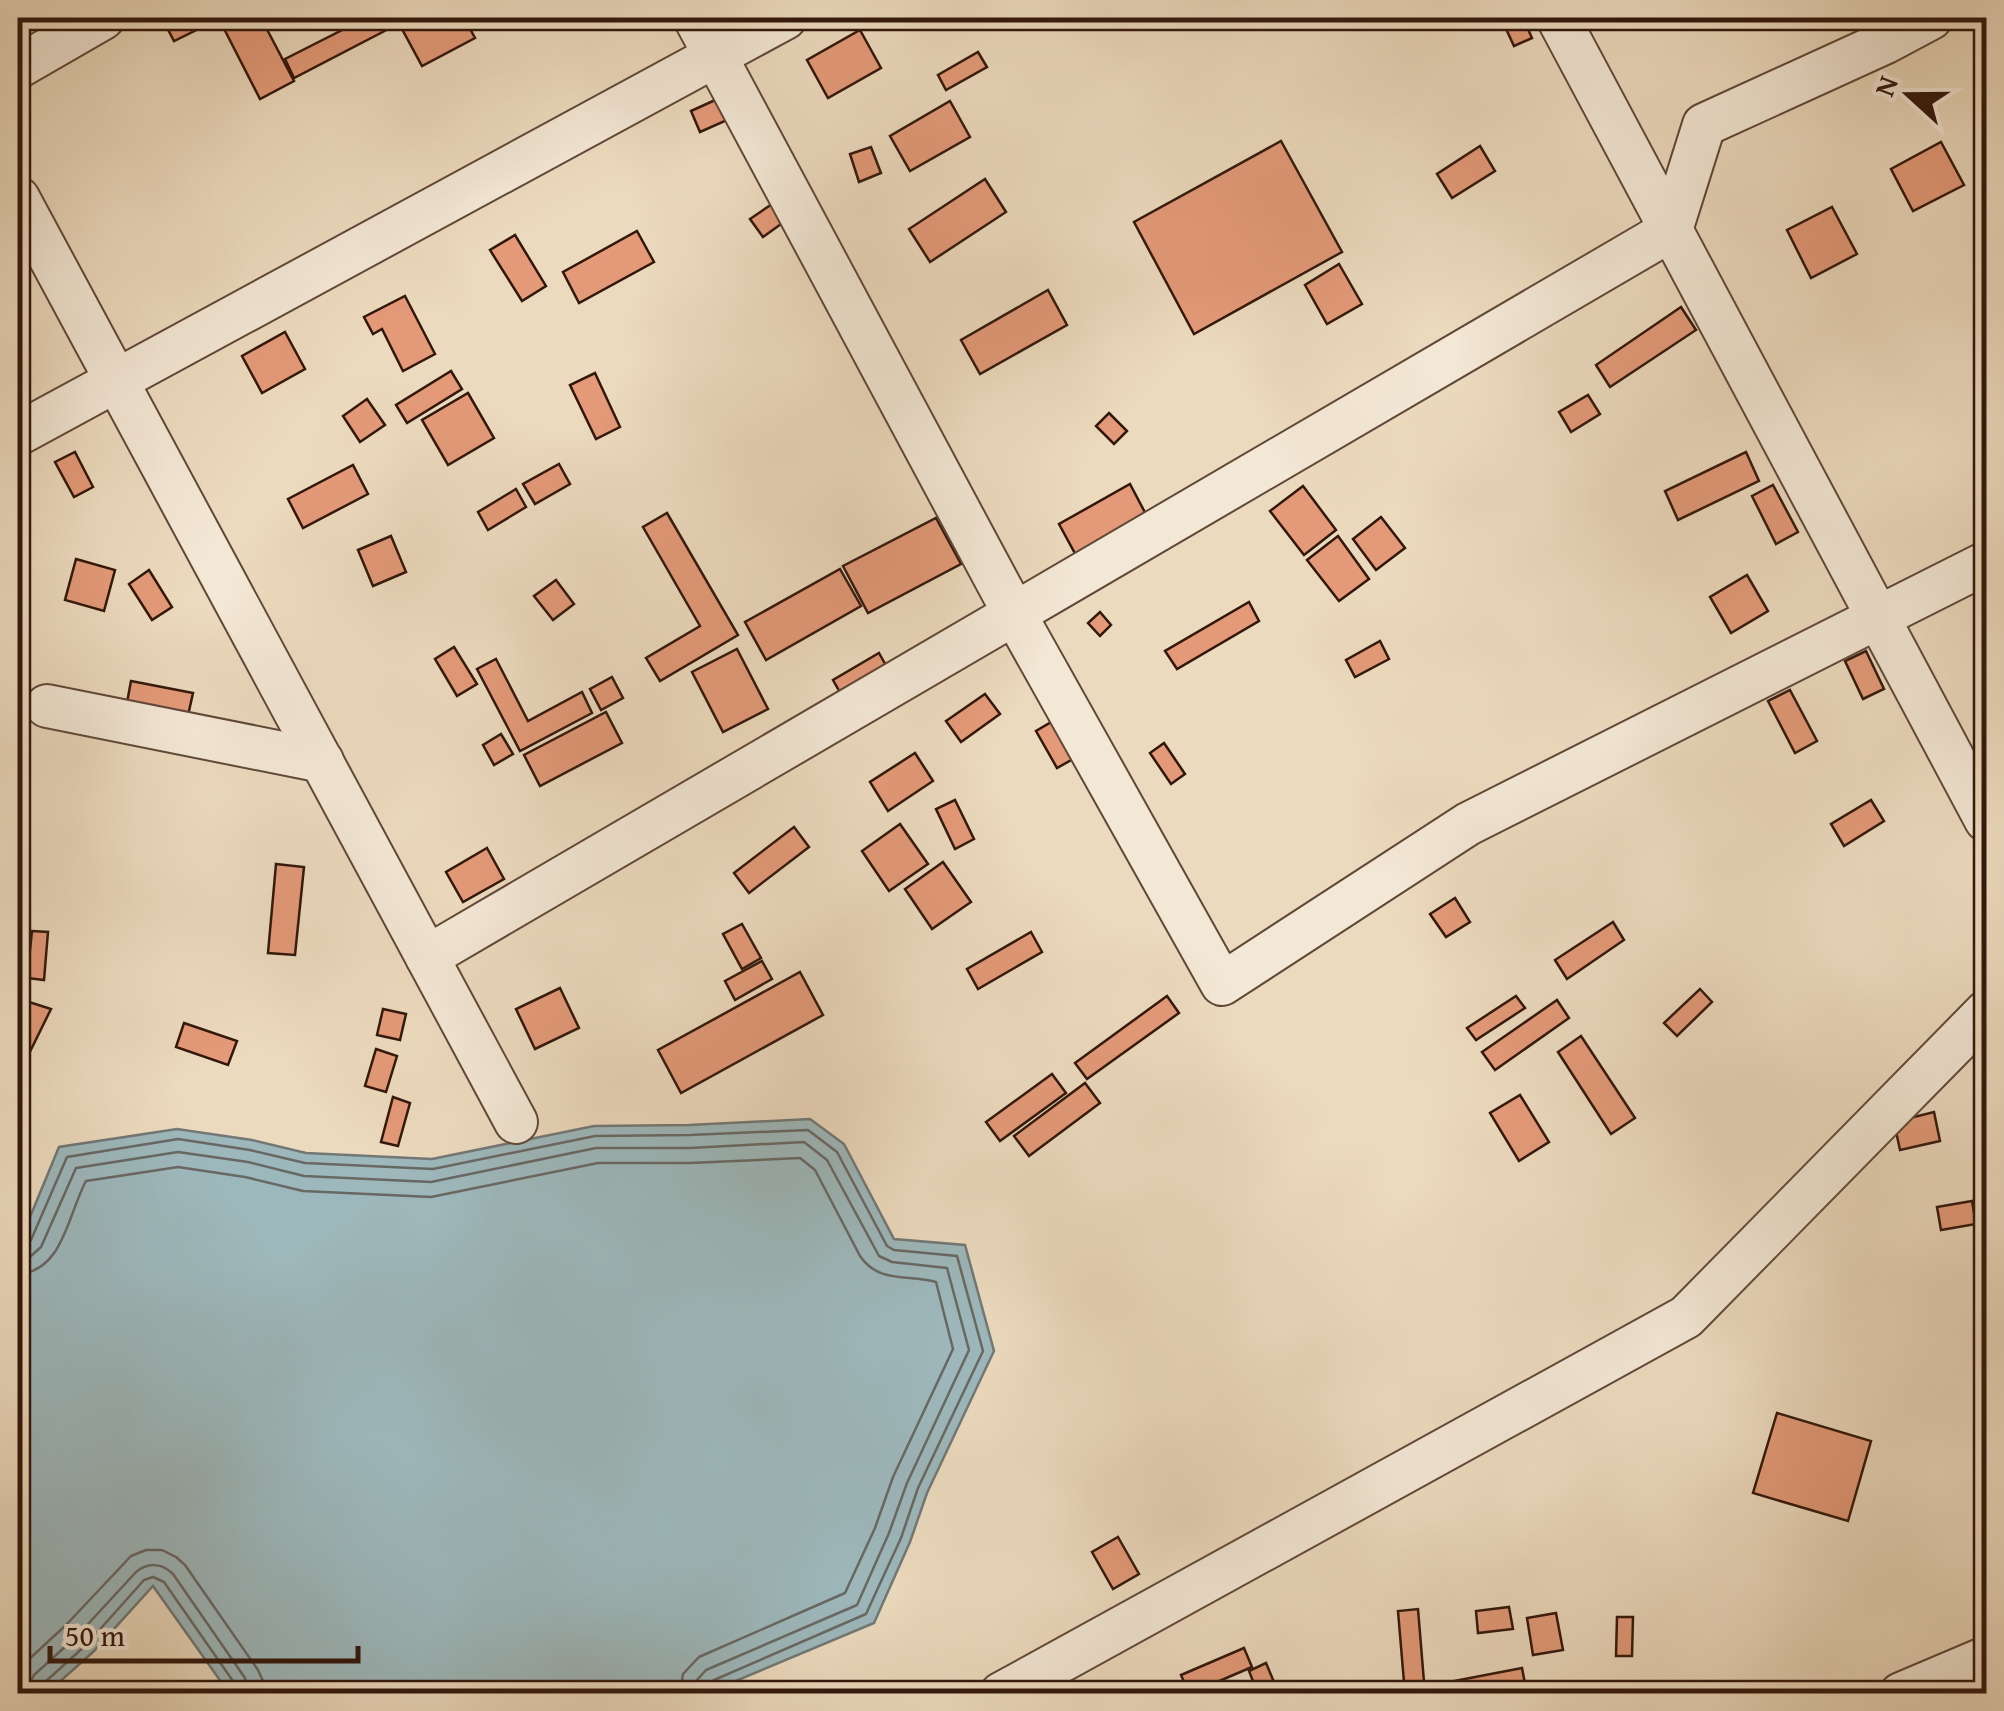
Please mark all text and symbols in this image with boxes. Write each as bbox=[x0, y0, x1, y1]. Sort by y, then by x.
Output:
north arrow bbox=[1859, 45, 1959, 145]
text: N bbox=[1863, 70, 1908, 102]
scale bar bbox=[50, 1601, 358, 1663]
text: 50 m bbox=[65, 1613, 125, 1657]

